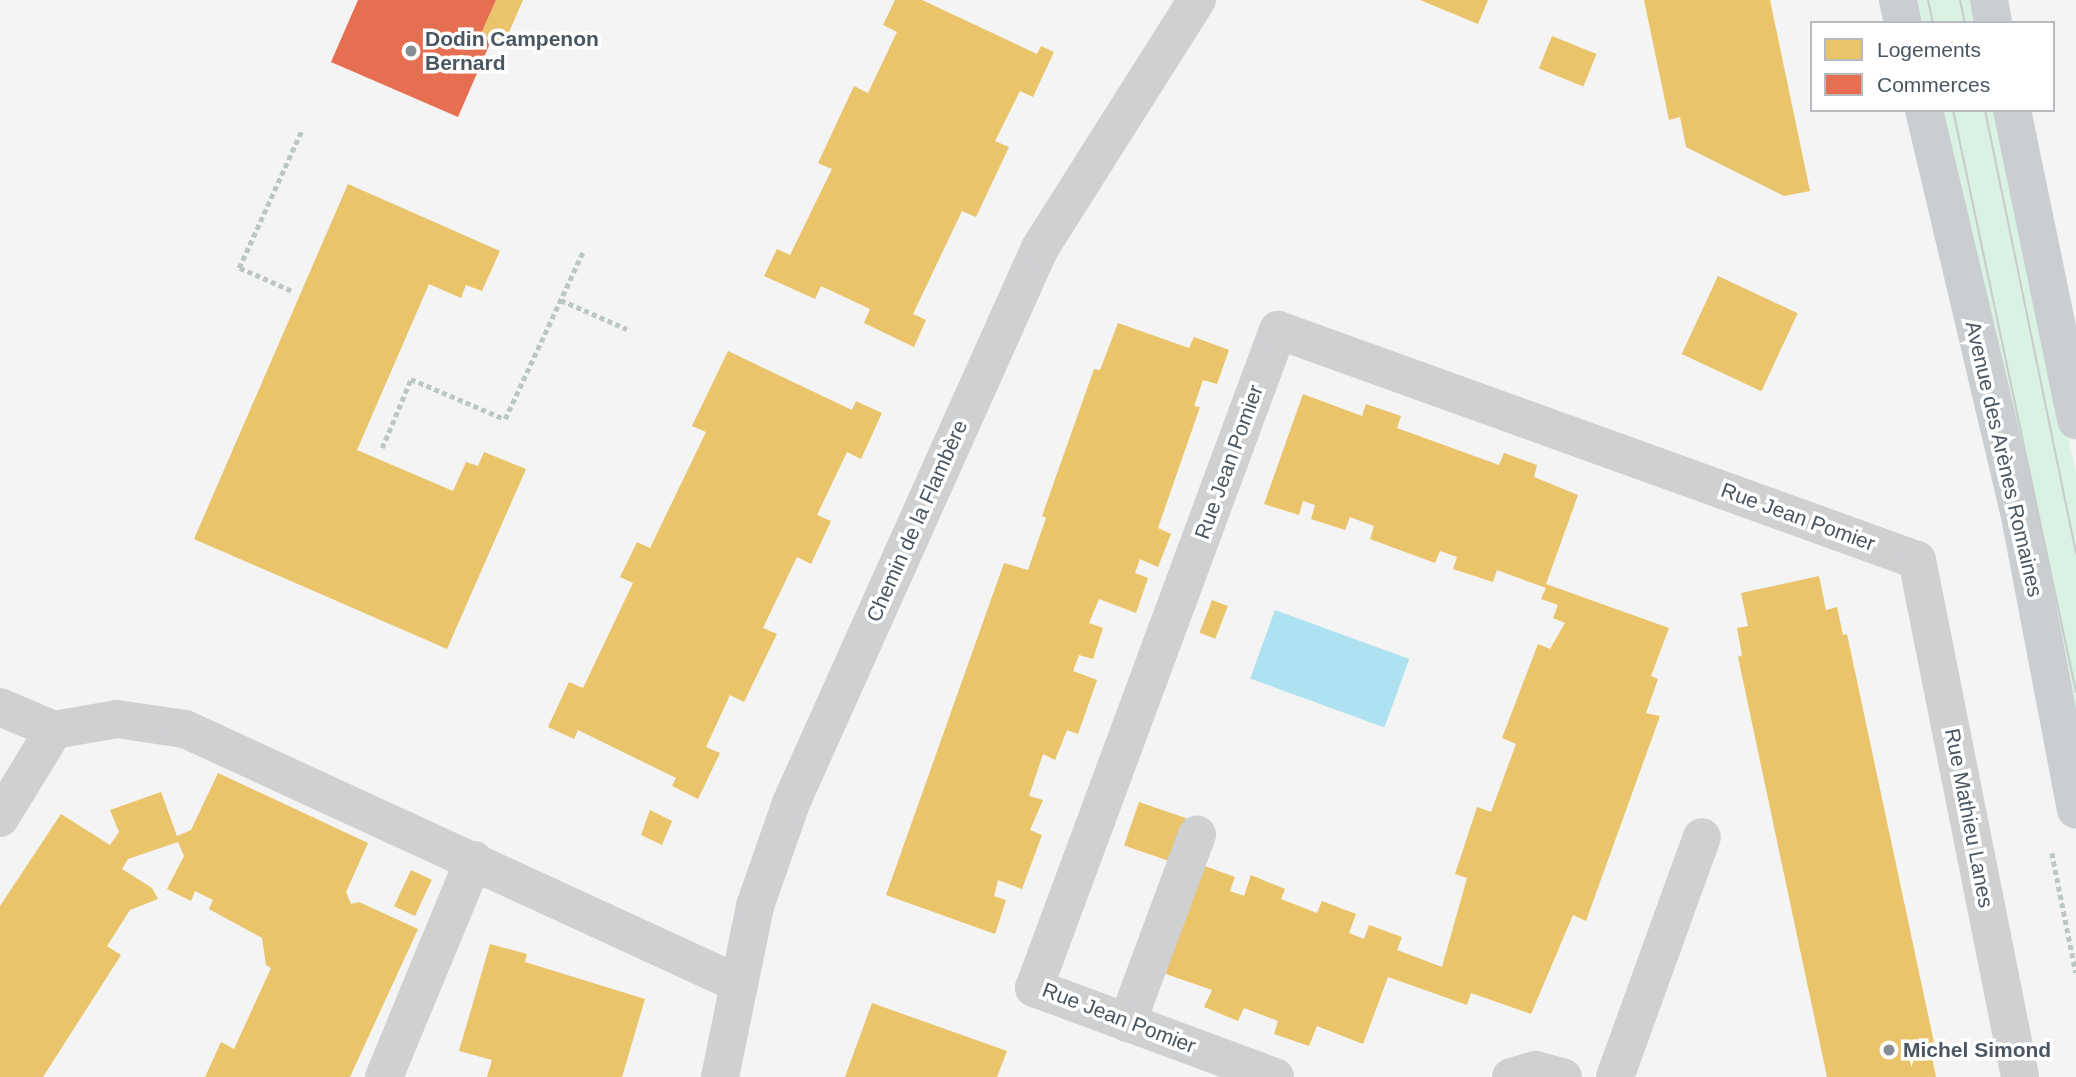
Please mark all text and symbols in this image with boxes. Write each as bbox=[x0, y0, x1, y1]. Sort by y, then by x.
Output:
legend bbox=[1810, 21, 2055, 112]
place label: Dodin Campenon Bernard bbox=[425, 26, 599, 76]
text: Logements bbox=[1877, 38, 1981, 61]
marker: Dodin Campenon Bernard bbox=[403, 43, 419, 59]
text: Commerces bbox=[1877, 73, 1990, 96]
street label: Avenue des Arènes Romaines bbox=[1960, 318, 2048, 600]
street label: Rue Jean Pomier bbox=[1189, 381, 1269, 543]
street label: Chemin de la Flambère bbox=[861, 416, 973, 626]
street label: Rue Jean Pomier bbox=[1717, 477, 1879, 557]
street label: Rue Mathieu Lanes bbox=[1939, 726, 1999, 910]
street label: Rue Jean Pomier bbox=[1039, 977, 1199, 1059]
place label: Michel Simond bbox=[1903, 1037, 2051, 1063]
marker: Michel Simond bbox=[1881, 1042, 1897, 1058]

